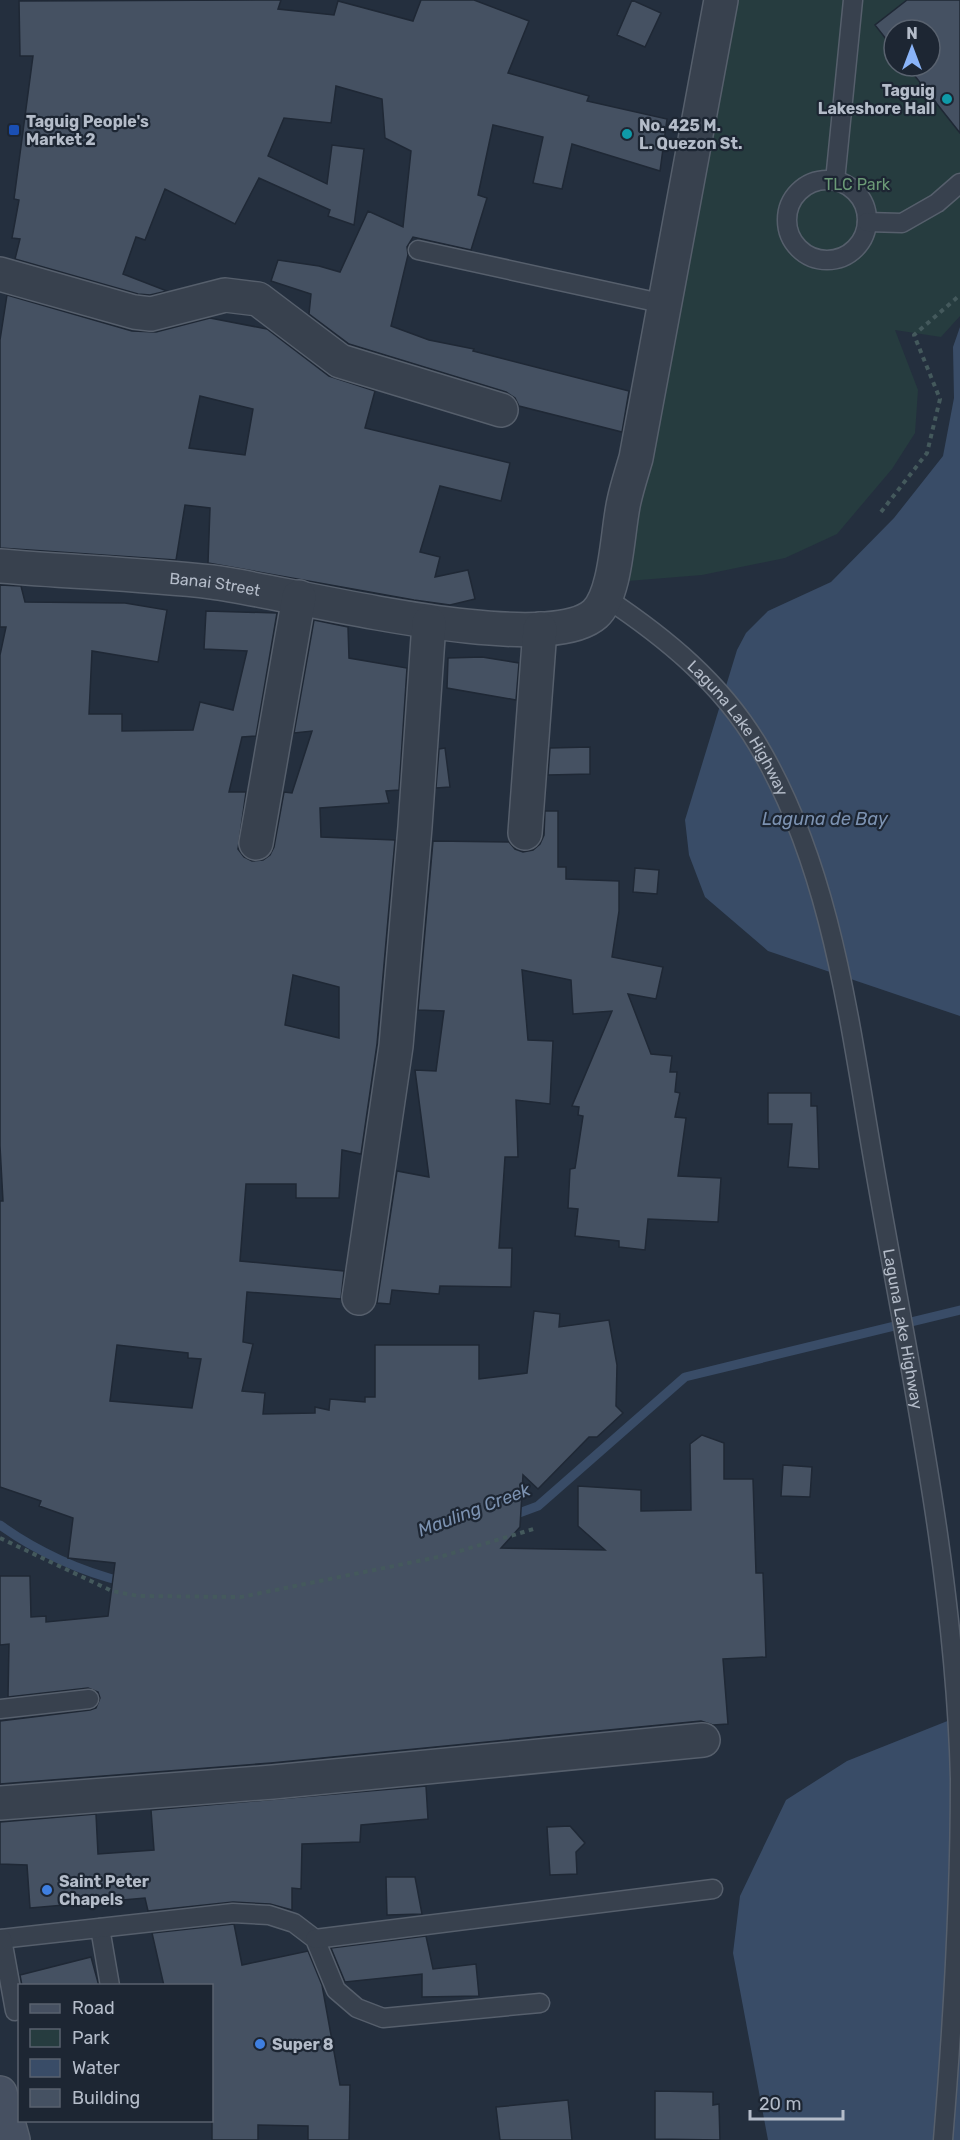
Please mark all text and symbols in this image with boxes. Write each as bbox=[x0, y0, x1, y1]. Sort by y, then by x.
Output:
north arrow bbox=[882, 18, 942, 78]
text: N bbox=[906, 24, 918, 43]
place label: Taguig Lakeshore Hall bbox=[818, 81, 935, 118]
marker: Taguig Lakeshore Hall bbox=[940, 92, 954, 106]
place label: Taguig People's Market 2 bbox=[26, 112, 149, 149]
place label: No. 425 M. L. Quezon St. bbox=[639, 116, 742, 153]
marker: Taguig People's Market 2 bbox=[7, 123, 21, 137]
marker: No. 425 M. L. Quezon St. bbox=[620, 127, 634, 141]
park label: TLC Park bbox=[824, 175, 891, 194]
street label: Banai Street bbox=[169, 569, 262, 600]
street label: Laguna Lake Highway bbox=[684, 656, 792, 799]
water label: Laguna de Bay bbox=[762, 808, 889, 830]
street label: Laguna Lake Highway bbox=[879, 1247, 927, 1411]
water label: Mauling Creek bbox=[415, 1478, 534, 1542]
place label: Saint Peter Chapels bbox=[59, 1872, 150, 1909]
marker: Saint Peter Chapels bbox=[40, 1883, 54, 1897]
legend bbox=[18, 1984, 213, 2122]
text: Road bbox=[72, 1997, 115, 2019]
text: Park bbox=[72, 2027, 110, 2049]
place label: Super 8 bbox=[272, 2035, 334, 2054]
marker: Super 8 bbox=[253, 2037, 267, 2051]
text: Water bbox=[72, 2057, 120, 2079]
scale bar bbox=[750, 2083, 843, 2121]
text: Building bbox=[72, 2087, 140, 2109]
text: 20 m bbox=[759, 2093, 801, 2115]

